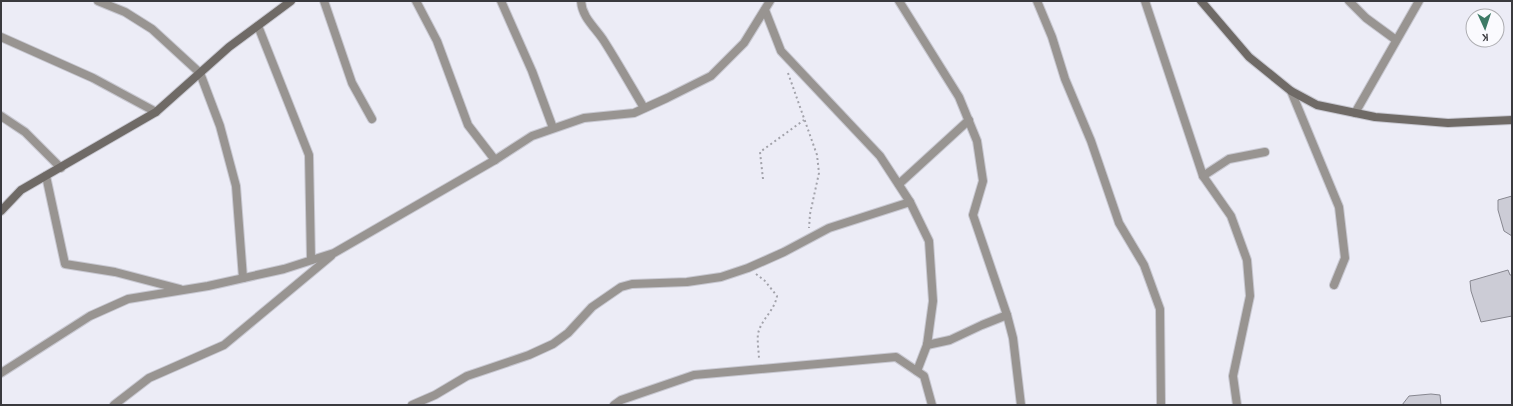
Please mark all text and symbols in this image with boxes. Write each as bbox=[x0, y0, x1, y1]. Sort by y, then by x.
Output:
north arrow bbox=[1465, 8, 1505, 48]
text: K bbox=[1481, 32, 1489, 43]

